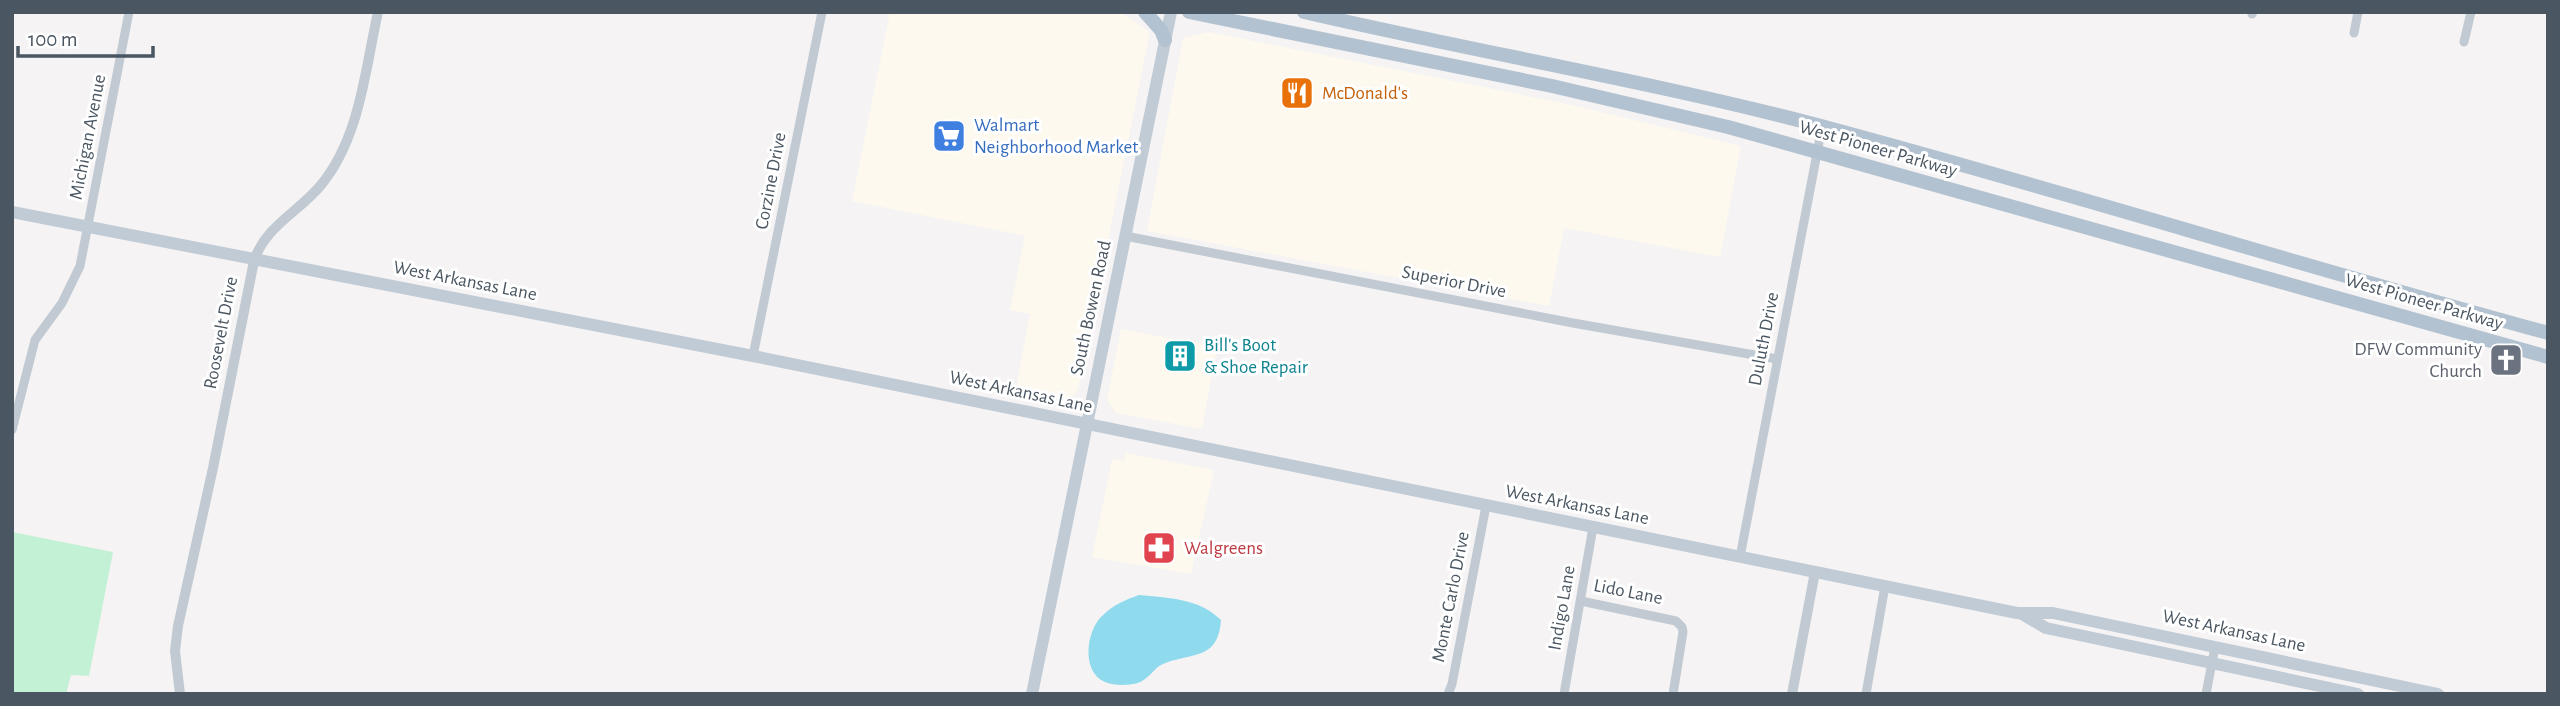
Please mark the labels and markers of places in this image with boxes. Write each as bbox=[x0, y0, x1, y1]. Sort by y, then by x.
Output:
restaurant icon: McDonald's bbox=[1278, 74, 1316, 112]
place label: McDonald's bbox=[1322, 84, 1408, 103]
place label: Walmart Neighborhood Market bbox=[974, 116, 1138, 157]
supermarket icon: Walmart Neighborhood Market bbox=[930, 117, 968, 155]
place label: Bill's Boot & Shoe Repair bbox=[1204, 336, 1308, 377]
building icon: Bill's Boot & Shoe Repair bbox=[1161, 337, 1199, 375]
place label: DFW Community Church bbox=[2354, 340, 2482, 381]
church icon: DFW Community Church bbox=[2487, 341, 2525, 379]
pharmacy icon: Walgreens bbox=[1140, 529, 1178, 567]
place label: Walgreens bbox=[1184, 539, 1263, 558]

